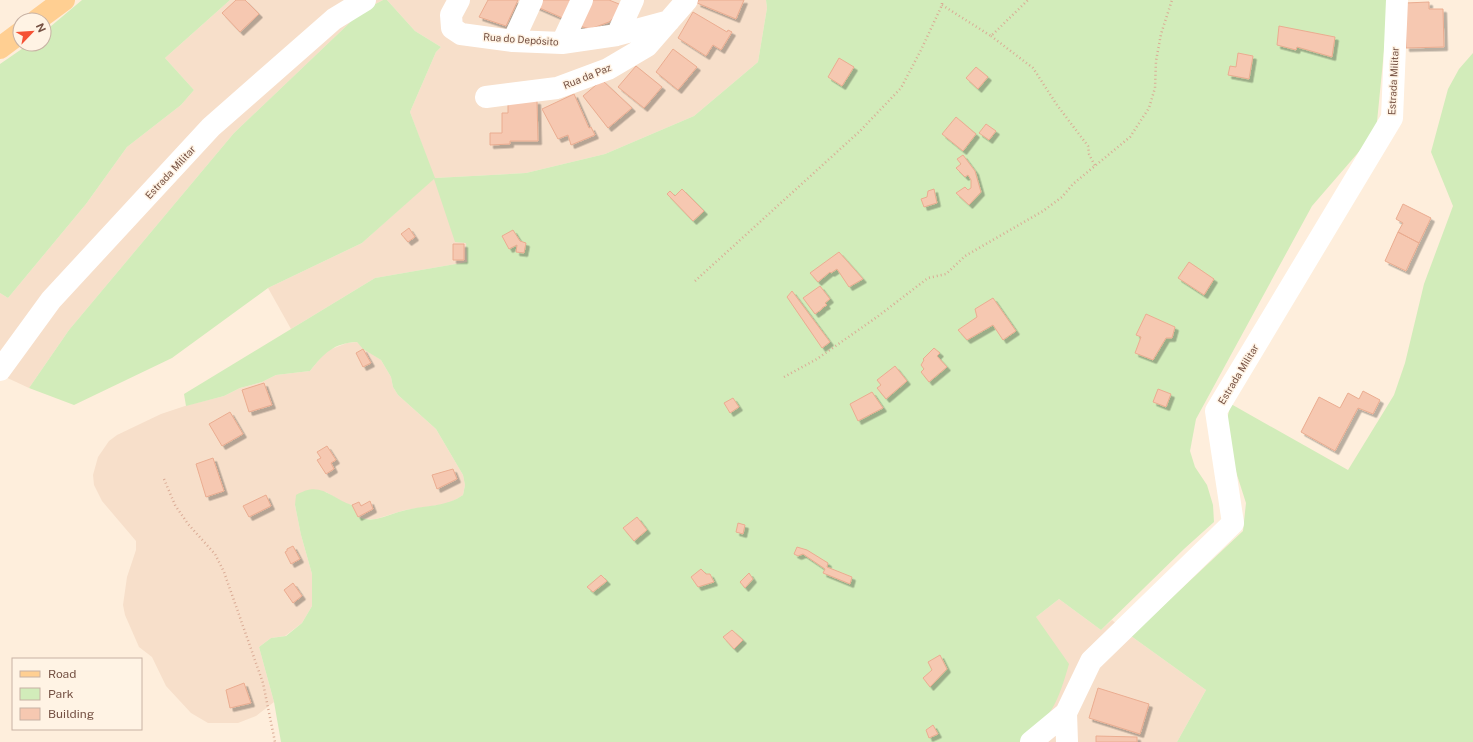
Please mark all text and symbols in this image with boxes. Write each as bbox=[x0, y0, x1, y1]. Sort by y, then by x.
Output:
north arrow bbox=[12, 12, 52, 52]
text: N bbox=[34, 21, 48, 34]
street label: Rua do Depósito bbox=[483, 30, 559, 48]
street label: Estrada Militar bbox=[1385, 47, 1401, 115]
street label: Rua da Paz bbox=[561, 61, 613, 91]
street label: Estrada Militar bbox=[142, 143, 198, 201]
street label: Estrada Militar bbox=[1215, 342, 1261, 406]
legend bbox=[12, 658, 142, 730]
text: Road bbox=[48, 667, 76, 681]
text: Park bbox=[48, 687, 74, 701]
text: Building bbox=[48, 707, 94, 721]

